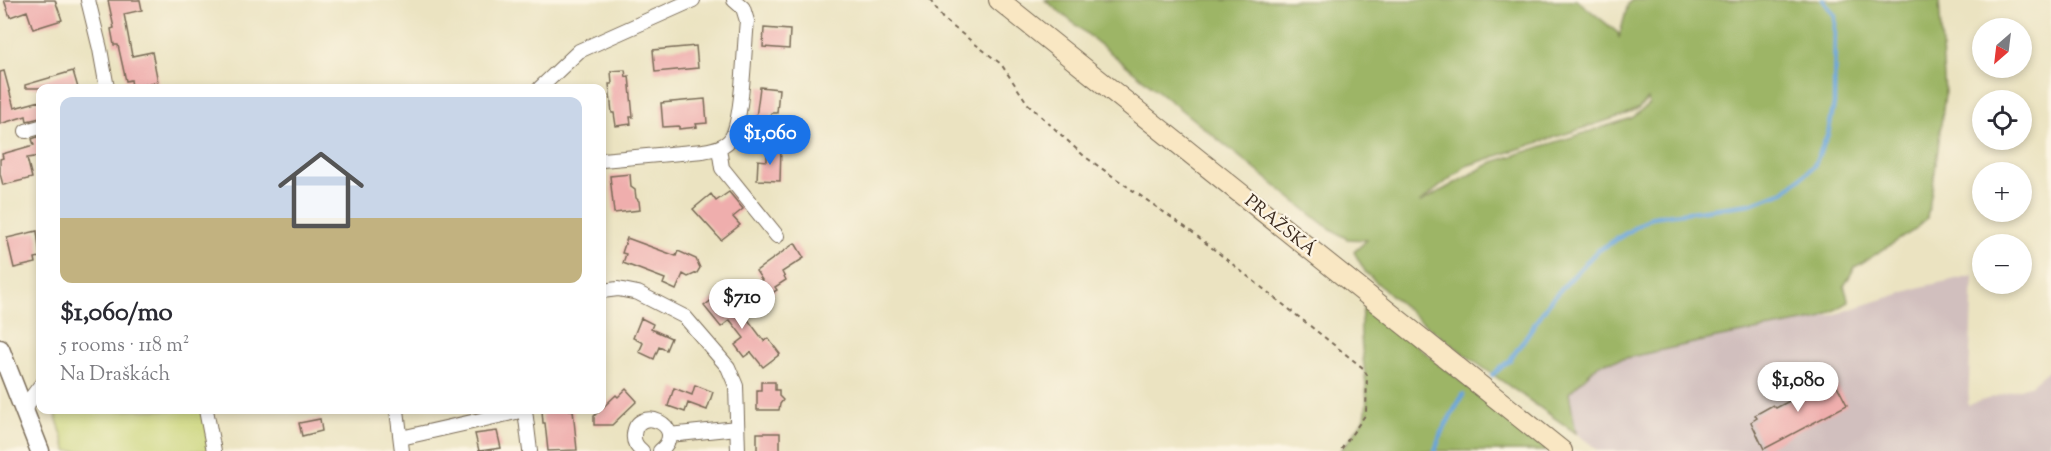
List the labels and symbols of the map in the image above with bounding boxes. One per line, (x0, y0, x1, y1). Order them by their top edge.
north arrow (1972, 18, 2032, 78)
pin: $1,060 (721, 115, 819, 166)
street label: PRAŽSKÁ (1238, 189, 1322, 264)
pin: $710 (706, 279, 778, 330)
pin: $1,080 (1749, 362, 1847, 413)

